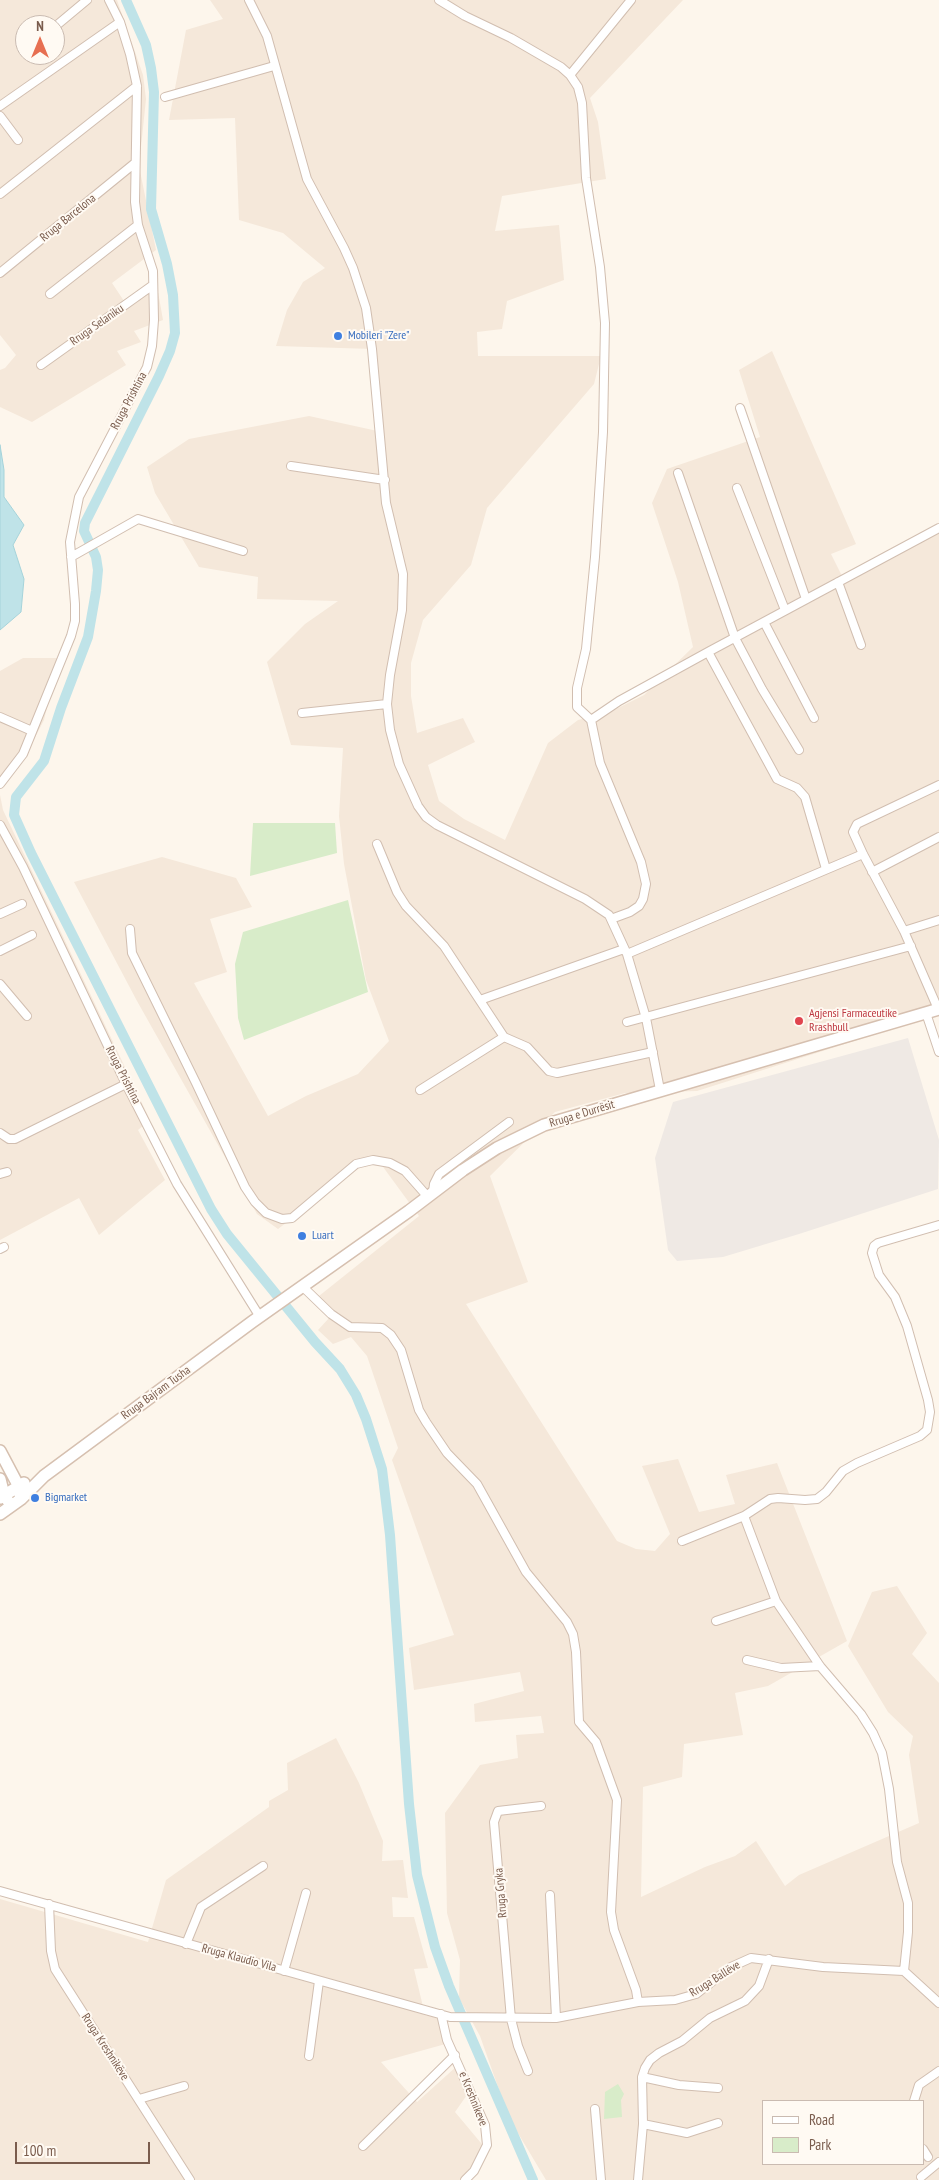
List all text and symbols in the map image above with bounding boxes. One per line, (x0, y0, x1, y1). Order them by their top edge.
north arrow (15, 15, 65, 65)
text: N (36, 17, 44, 35)
street label: Rruga Barcelona (37, 191, 99, 245)
street label: Rruga Selaniku (67, 301, 127, 349)
place label: Mobileri "Zere" (348, 329, 410, 343)
marker: Mobileri "Zere" (332, 330, 344, 342)
street label: Rruga Prishtina (108, 370, 150, 432)
place label: Agjensi Farmaceutike Rrashbull (809, 1007, 897, 1035)
marker: Agjensi Farmaceutike Rrashbull (793, 1015, 805, 1027)
street label: Rruga Prishtina (102, 1044, 144, 1106)
street label: Rruga e Durrësit (548, 1097, 616, 1131)
place label: Luart (312, 1229, 334, 1243)
marker: Luart (296, 1230, 308, 1242)
street label: Rruga Bajram Tusha (119, 1363, 193, 1423)
place label: Bigmarket (45, 1491, 87, 1505)
marker: Bigmarket (29, 1492, 41, 1504)
street label: Rruga Gryka (492, 1867, 510, 1919)
street label: Rruga Klaudio Vila (200, 1941, 278, 1975)
street label: Rruga Ballëve (687, 1958, 743, 2000)
street label: Rruga Kreshnikëve (78, 2011, 132, 2083)
street label: e Kreshnikeve (456, 2070, 490, 2128)
legend (762, 2100, 924, 2165)
text: Road (809, 2110, 835, 2129)
scale bar (18, 2132, 152, 2164)
text: Park (809, 2135, 831, 2154)
text: 100 m (23, 2141, 56, 2160)

